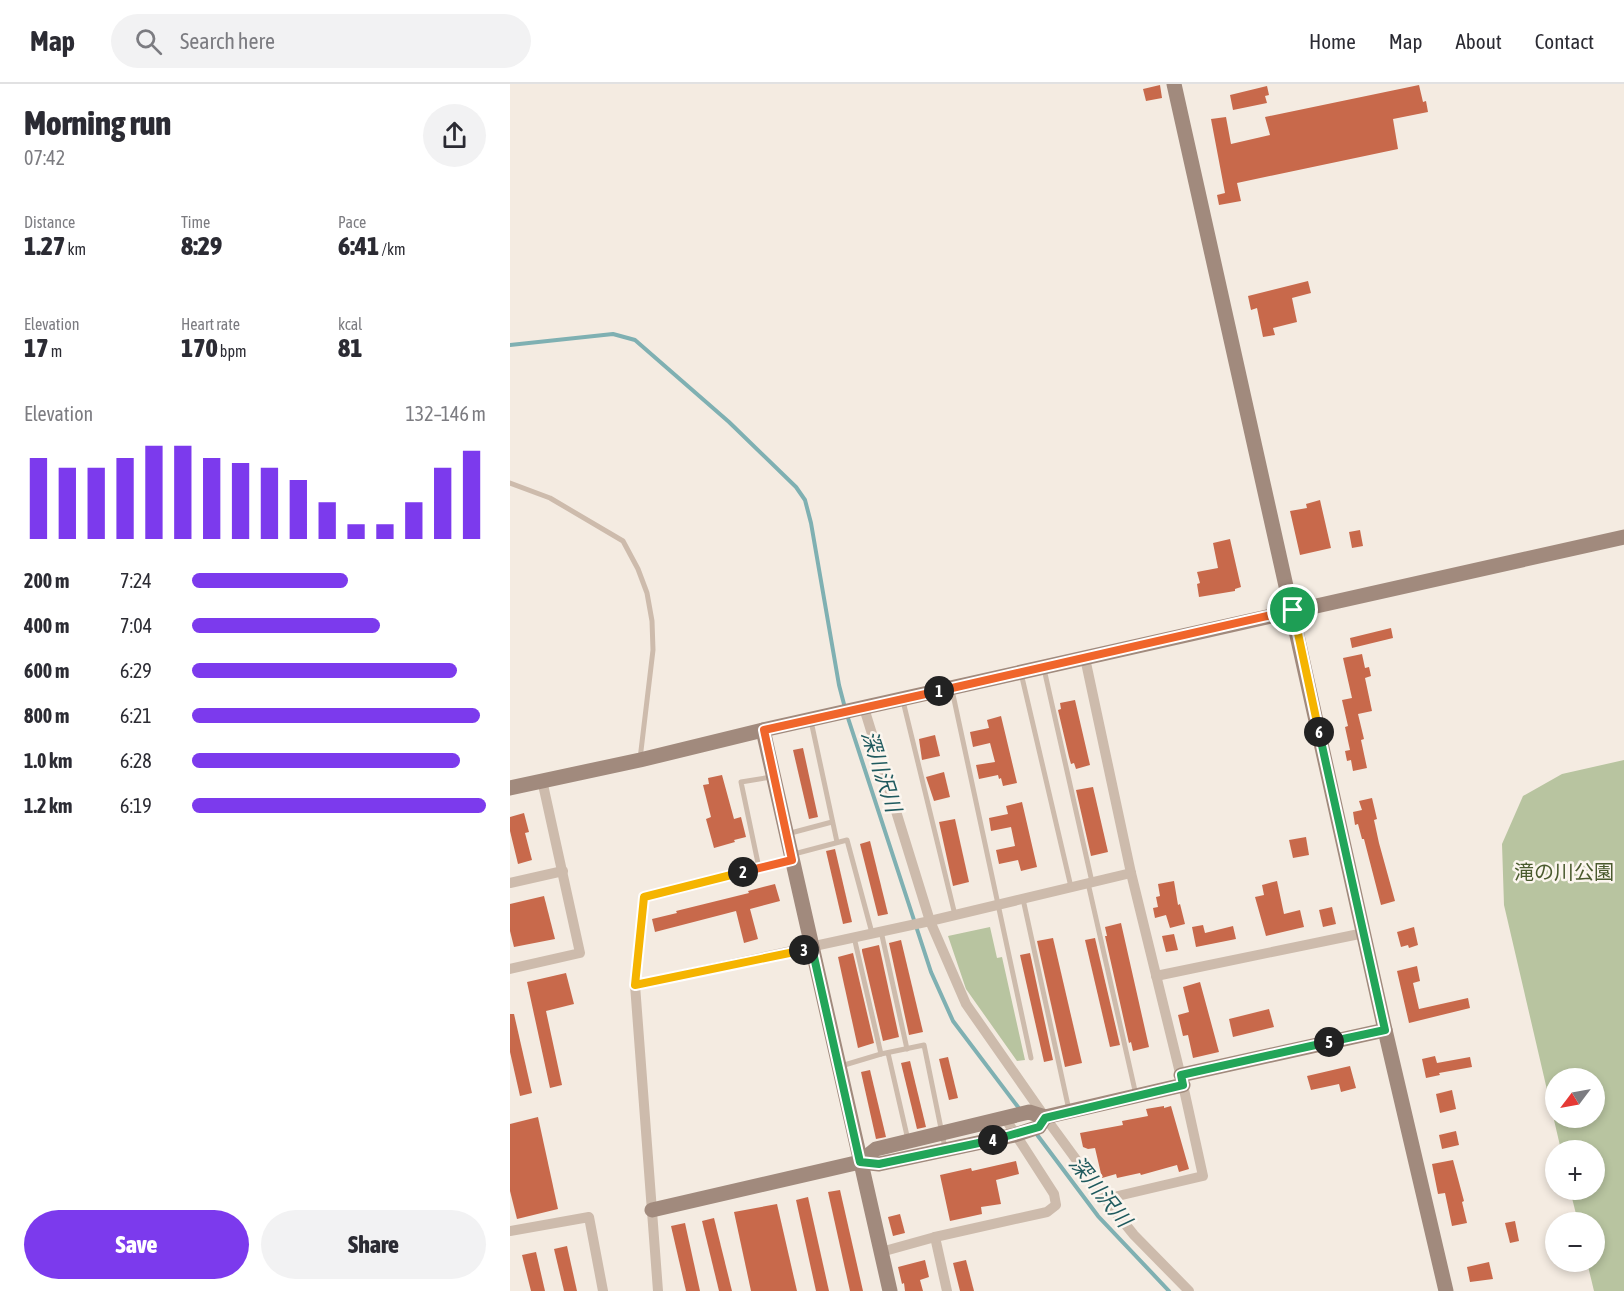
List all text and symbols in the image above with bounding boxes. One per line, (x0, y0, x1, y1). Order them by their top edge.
search box (111, 14, 531, 68)
text: Map (30, 25, 75, 57)
icon: search (132, 25, 165, 58)
text: Search here (180, 28, 275, 54)
text: Home (1309, 29, 1356, 53)
text: Map (1389, 29, 1423, 53)
text: About (1456, 29, 1502, 53)
text: Contact (1535, 29, 1594, 53)
text: Morning run (24, 104, 171, 142)
button: share (423, 104, 486, 167)
text: 07:42 (24, 146, 65, 169)
text: Distance (24, 213, 75, 231)
text: Time (181, 213, 210, 231)
text: Pace (338, 213, 366, 231)
text: 1.27 (24, 231, 65, 261)
text: 8:29 (181, 231, 222, 261)
text: 6:41 (338, 231, 379, 261)
text: km (65, 240, 86, 258)
text: /km (379, 240, 405, 258)
text: Elevation (24, 315, 79, 333)
text: Heart rate (181, 315, 240, 333)
text: kcal (338, 315, 362, 333)
text: 17 (24, 333, 48, 363)
text: 170 (181, 333, 218, 363)
text: 81 (338, 333, 362, 363)
text: m (48, 342, 62, 360)
text: bpm (218, 342, 247, 360)
text: Elevation (24, 402, 93, 425)
text: 132–146 m (405, 402, 486, 425)
text: 200 m (24, 569, 69, 592)
text: 7:24 (120, 569, 152, 592)
pin (1267, 584, 1318, 635)
icon: arrive (1276, 593, 1309, 626)
text: 400 m (24, 614, 69, 637)
text: 7:04 (120, 614, 152, 637)
text: 600 m (24, 659, 69, 682)
text: 6:29 (120, 659, 152, 682)
pin: 1 (924, 676, 954, 706)
text: 1 (935, 682, 943, 700)
text: 800 m (24, 704, 69, 727)
text: 6:21 (120, 704, 152, 727)
pin: 6 (1304, 717, 1334, 747)
text: 6 (1315, 723, 1323, 741)
water label: 深川沢川 (858, 727, 907, 817)
text: 1.0 km (24, 749, 72, 772)
text: 6:28 (120, 749, 152, 772)
text: 1.2 km (24, 794, 72, 817)
text: 6:19 (120, 794, 152, 817)
pin: 2 (728, 857, 758, 887)
park label: 滝の川公園 (1514, 860, 1614, 883)
text: 2 (739, 863, 747, 881)
pin: 3 (789, 935, 819, 965)
text: 3 (800, 941, 808, 959)
pin: 5 (1314, 1027, 1344, 1057)
text: 5 (1325, 1033, 1333, 1051)
north arrow (1545, 1068, 1605, 1128)
map controls (1545, 1068, 1605, 1272)
pin: 4 (978, 1125, 1008, 1155)
text: 4 (989, 1131, 997, 1149)
button: + (1545, 1140, 1605, 1200)
water label: 深川沢川 (1065, 1151, 1138, 1233)
button: Save (24, 1210, 249, 1279)
button: Share (261, 1210, 486, 1279)
button: − (1545, 1212, 1605, 1272)

